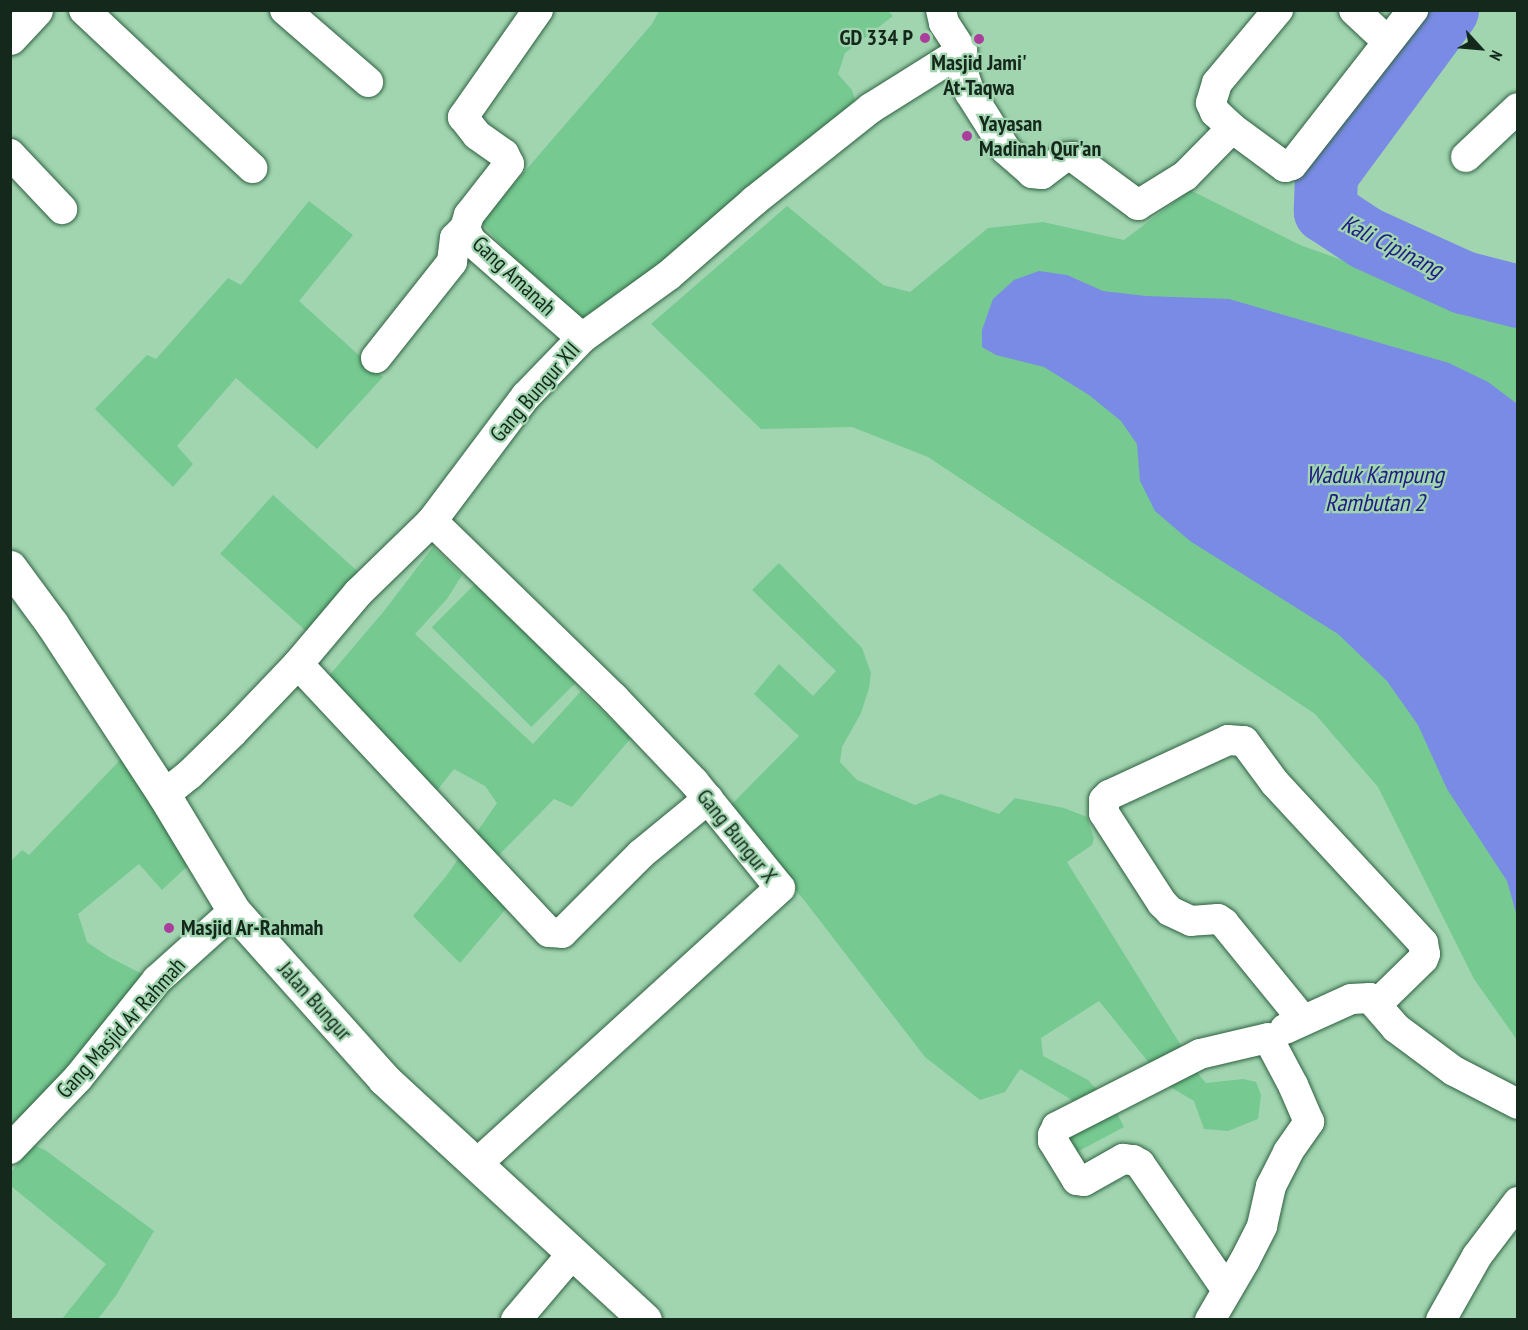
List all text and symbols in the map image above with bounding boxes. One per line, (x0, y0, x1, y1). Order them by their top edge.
north arrow (1450, 18, 1510, 78)
place label: GD 334 P (839, 25, 913, 51)
marker: GD 334 P (918, 31, 932, 45)
marker: Masjid Jami' At-Taqwa (972, 32, 986, 46)
text: N (1485, 48, 1507, 64)
place label: Masjid Jami' At-Taqwa (931, 49, 1027, 100)
place label: Yayasan Madinah Qur'an (979, 110, 1102, 162)
marker: Yayasan Madinah Qur'an (960, 129, 974, 143)
water label: Kali Cipinang (1337, 208, 1447, 284)
street label: Gang Amanah (467, 231, 561, 321)
street label: Gang Bungur XII (484, 337, 586, 447)
water label: Waduk Kampung Rambutan 2 (1306, 461, 1444, 517)
street label: Gang Bungur X (691, 783, 783, 889)
place label: Masjid Ar-Rahmah (181, 915, 324, 941)
marker: Masjid Ar-Rahmah (162, 921, 176, 935)
street label: Gang Masjid Ar Rahmah (51, 952, 191, 1104)
street label: Jalan Bungur (273, 956, 357, 1046)

